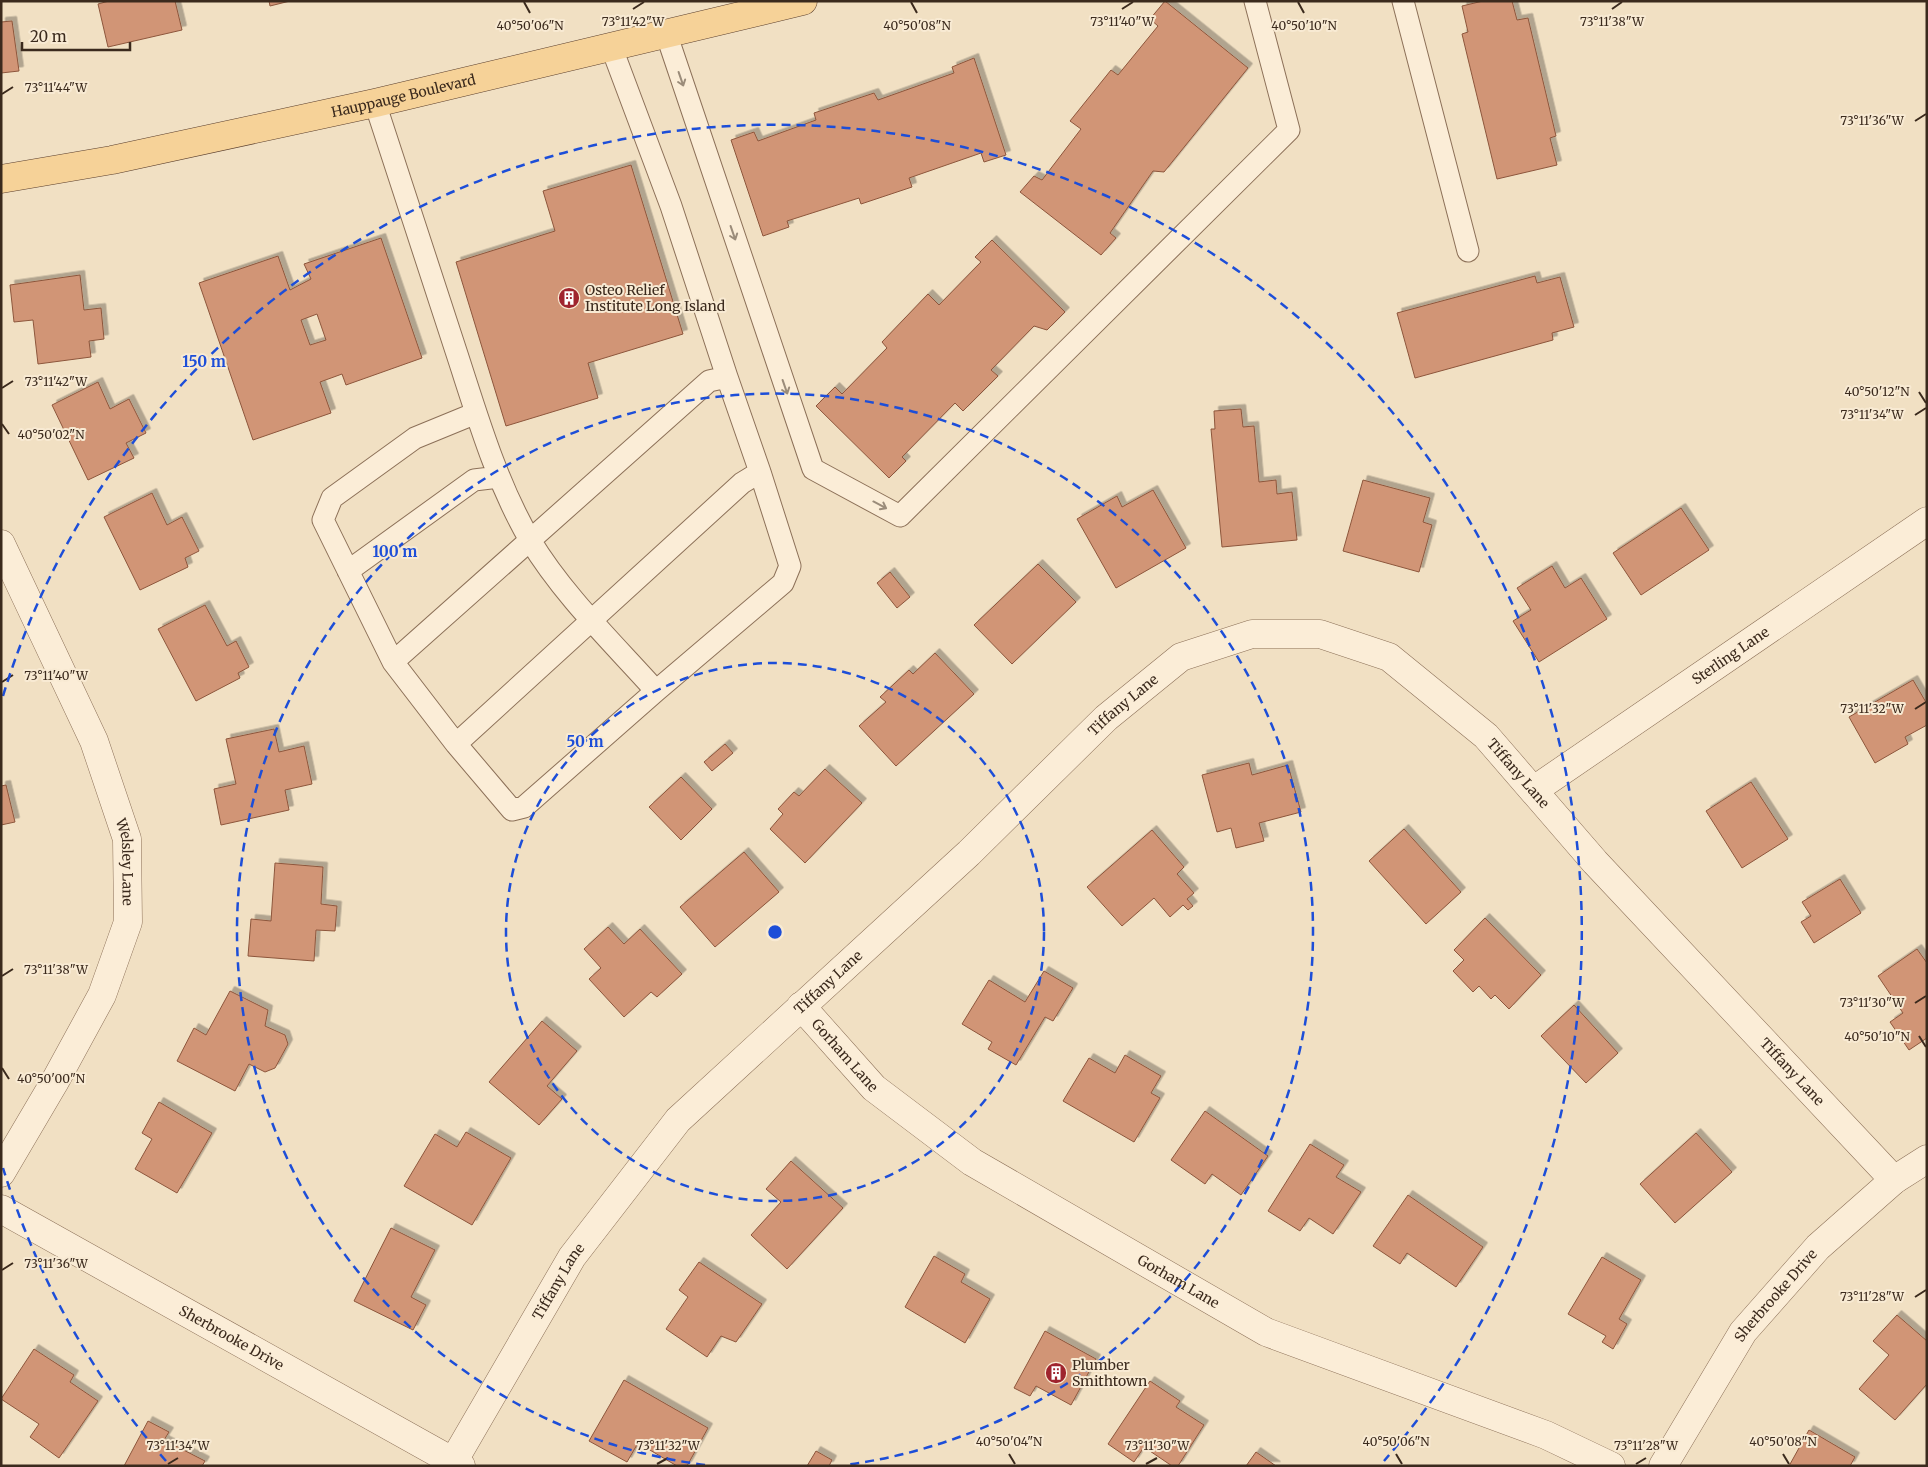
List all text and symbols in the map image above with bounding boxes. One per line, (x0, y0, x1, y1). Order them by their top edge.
text: 73°11'42"W (602, 14, 665, 29)
text: 73°11'40"W (1090, 14, 1155, 29)
text: 73°11'38"W (1580, 14, 1645, 29)
text: 40°50'06"N (497, 18, 564, 33)
text: 40°50'08"N (883, 18, 951, 33)
text: 40°50'10"N (1271, 18, 1337, 33)
scale bar (22, 20, 130, 52)
text: 20 m (30, 27, 67, 46)
street label: Hauppauge Boulevard (330, 70, 478, 121)
one-way arrow (677, 71, 686, 87)
text: 73°11'44"W (25, 80, 88, 95)
text: 73°11'36"W (1840, 113, 1905, 128)
one-way arrow (729, 225, 738, 241)
place label: Osteo Relief Institute Long Island (585, 281, 726, 315)
building icon: Osteo Relief Institute Long Island (557, 286, 581, 310)
text: 150 m (182, 352, 226, 371)
text: 73°11'42"W (25, 374, 88, 389)
one-way arrow (781, 379, 791, 395)
text: 40°50'12"N (1844, 384, 1910, 399)
text: 73°11'34"W (1841, 407, 1905, 422)
text: 40°50'02"N (18, 427, 85, 442)
one-way arrow (873, 500, 888, 510)
text: 100 m (373, 542, 417, 561)
street label: Sterling Lane (1688, 623, 1773, 688)
text: 73°11'40"W (24, 668, 89, 683)
street label: Tiffany Lane (1084, 670, 1162, 740)
text: 73°11'32"W (1840, 701, 1905, 716)
text: 50 m (566, 732, 604, 751)
street label: Tiffany Lane (1483, 735, 1553, 812)
street label: Welsley Lane (111, 815, 137, 906)
centre of rings (766, 923, 784, 941)
street label: Tiffany Lane (790, 946, 866, 1018)
text: 73°11'38"W (24, 962, 89, 977)
text: 73°11'30"W (1840, 995, 1905, 1010)
street label: Gorham Lane (808, 1015, 882, 1096)
text: 40°50'10"N (1844, 1029, 1910, 1044)
street label: Tiffany Lane (1756, 1034, 1828, 1109)
text: 40°50'00"N (17, 1071, 86, 1086)
street label: Tiffany Lane (528, 1240, 588, 1323)
street label: Sherbrooke Drive (1730, 1245, 1821, 1345)
street label: Gorham Lane (1134, 1251, 1223, 1312)
text: 73°11'36"W (24, 1256, 89, 1271)
text: 73°11'28"W (1840, 1289, 1905, 1304)
street label: Sherbrooke Drive (176, 1301, 287, 1374)
place label: Plumber Smithtown (1072, 1356, 1147, 1390)
building icon: Plumber Smithtown (1044, 1361, 1068, 1385)
text: 40°50'04"N (976, 1434, 1043, 1449)
text: 40°50'06"N (1363, 1434, 1430, 1449)
text: 40°50'08"N (1749, 1434, 1817, 1449)
text: 73°11'34"W (147, 1438, 211, 1453)
text: 73°11'32"W (636, 1438, 701, 1453)
text: 73°11'30"W (1125, 1438, 1190, 1453)
text: 73°11'28"W (1614, 1438, 1679, 1453)

